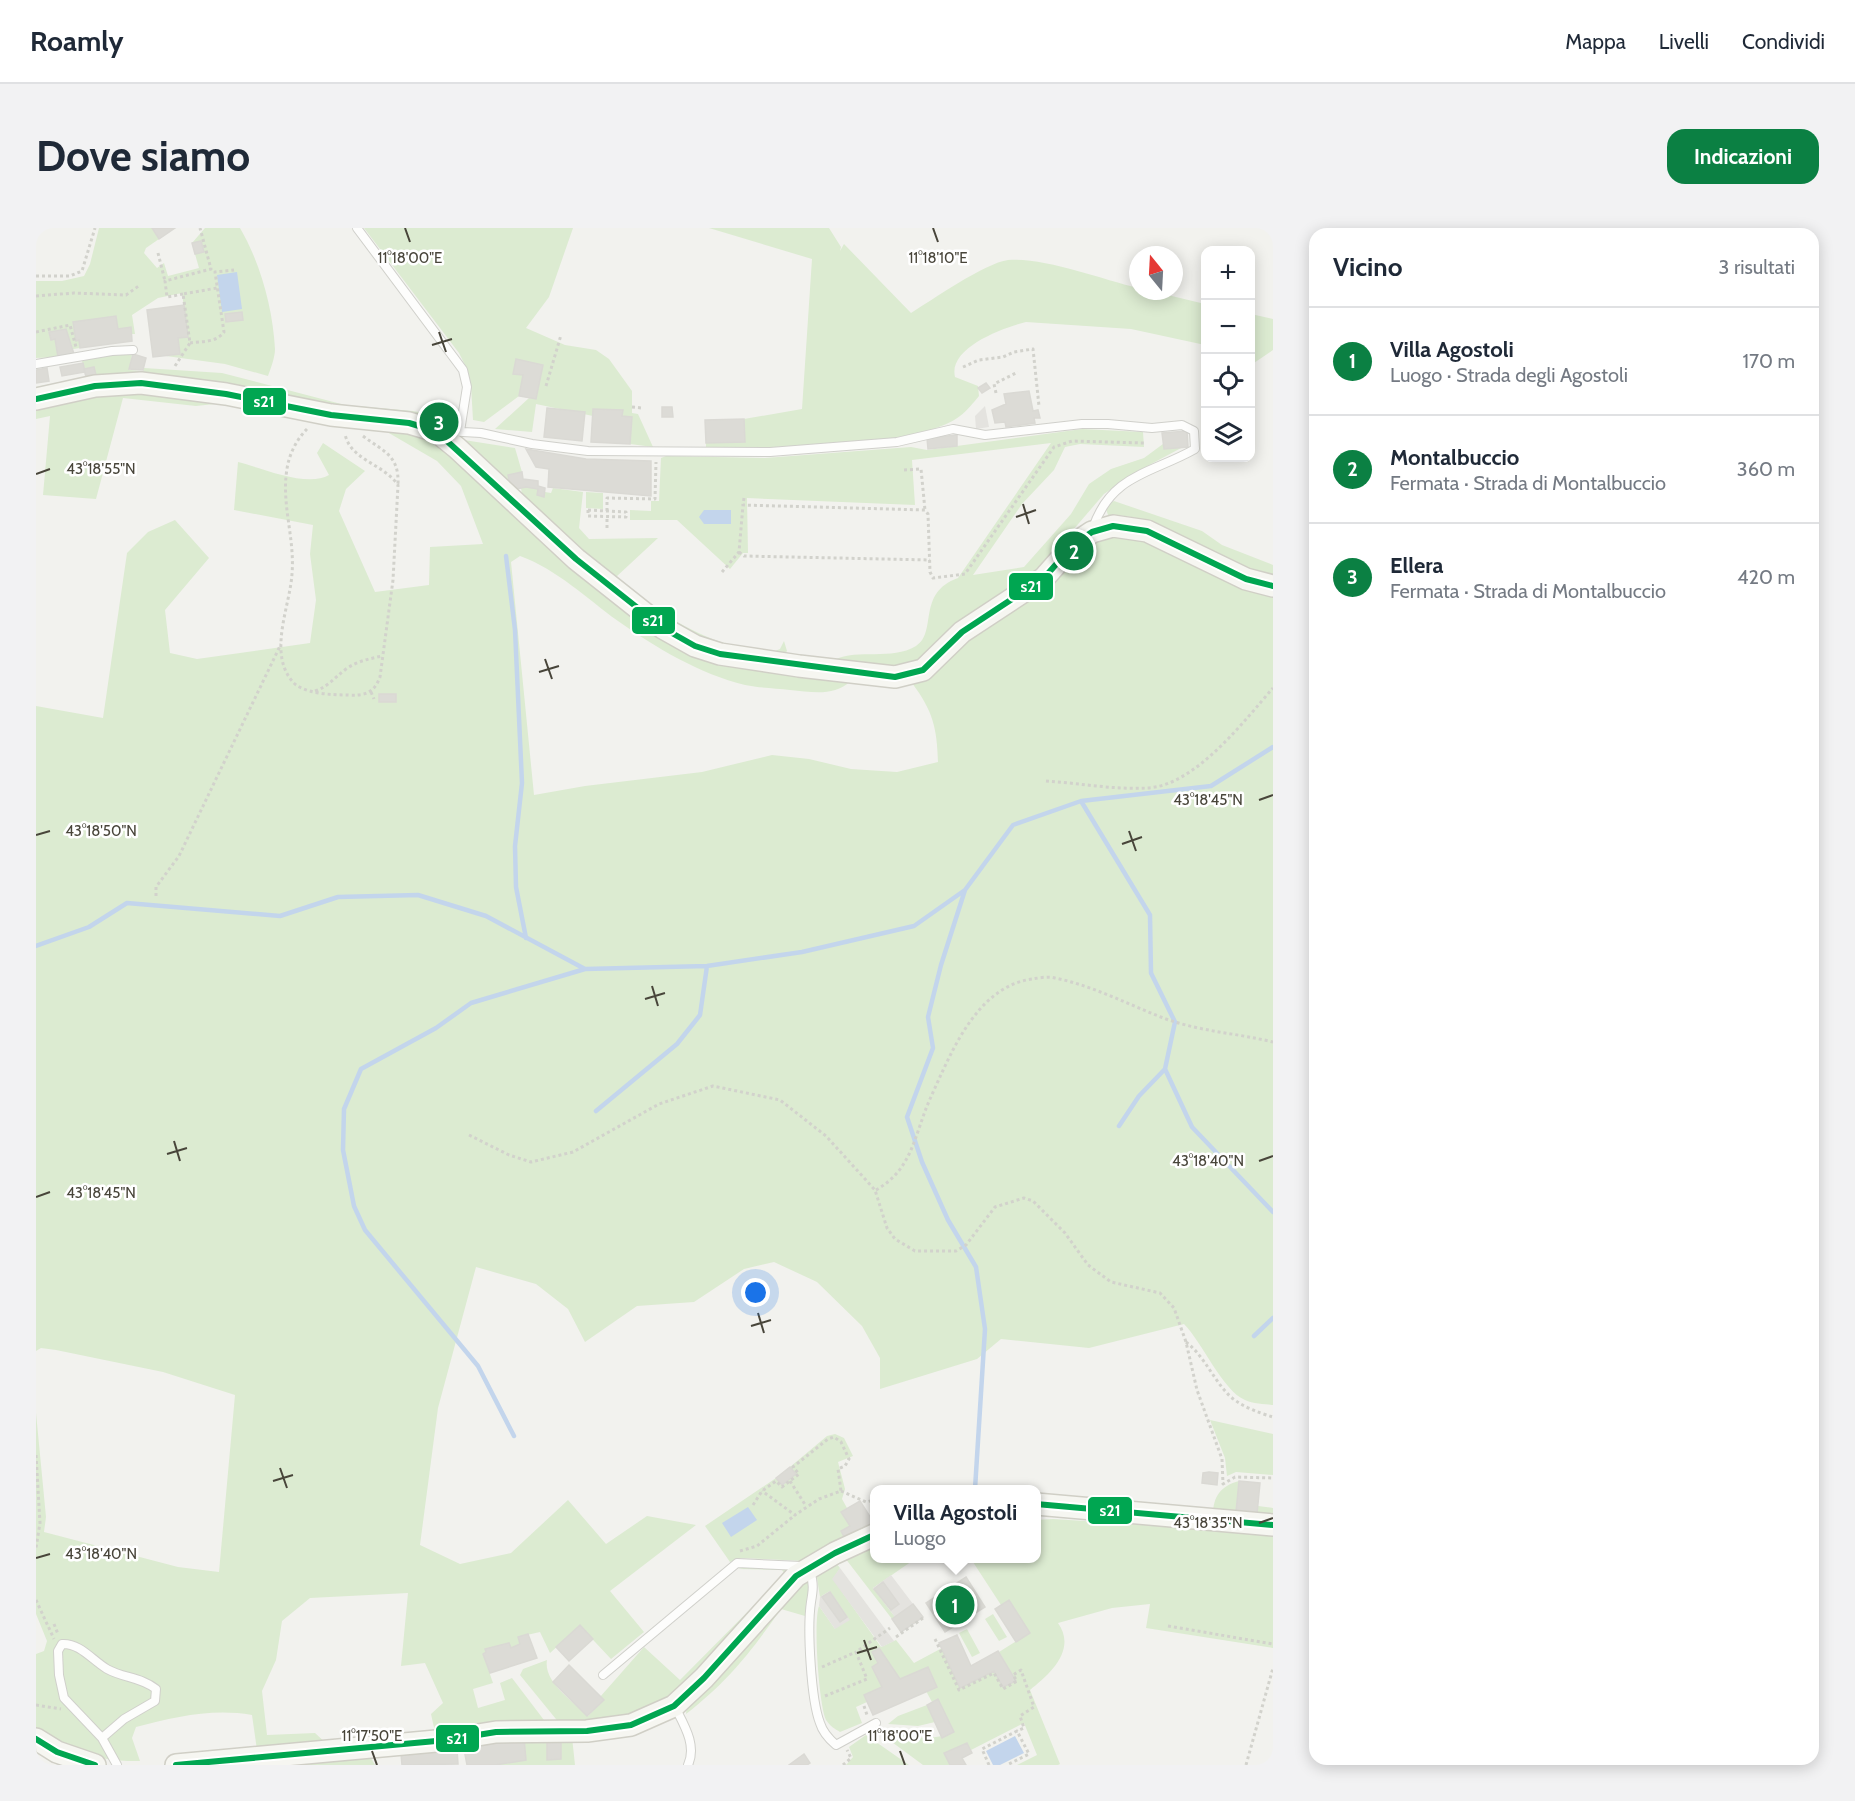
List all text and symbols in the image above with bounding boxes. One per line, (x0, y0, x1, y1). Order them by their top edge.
text: Roamly (30, 24, 124, 58)
text: Mappa (1565, 29, 1626, 54)
text: Livelli (1659, 29, 1709, 54)
text: Condividi (1742, 29, 1825, 54)
button: Indicazioni (1667, 129, 1819, 184)
text: Dove siamo (36, 130, 250, 182)
north arrow (1129, 246, 1183, 300)
map controls (1201, 246, 1255, 462)
button: + (1201, 246, 1255, 300)
text: 11°18'00"E (378, 249, 442, 267)
text: 11°18'10"E (908, 249, 968, 267)
text: Vicino (1333, 251, 1402, 283)
text: 3 risultati (1719, 255, 1795, 279)
button: − (1201, 300, 1255, 354)
text: Villa Agostoli (1390, 336, 1514, 363)
text: 1 (1349, 349, 1356, 373)
text: 170 m (1743, 349, 1795, 373)
button: locate (1201, 354, 1255, 408)
text: Luogo · Strada degli Agostoli (1390, 363, 1628, 387)
line badge: s21 (242, 387, 287, 416)
text: s21 (253, 392, 275, 411)
pin: 3 (420, 400, 458, 444)
button: layers (1201, 408, 1255, 462)
text: Montalbuccio (1390, 444, 1519, 471)
text: 2 (1347, 457, 1358, 481)
text: 360 m (1737, 457, 1795, 481)
text: 43°18'55"N (66, 460, 136, 478)
text: Fermata · Strada di Montalbuccio (1390, 471, 1666, 495)
pin: 2 (1054, 528, 1094, 574)
text: Ellera (1390, 552, 1443, 579)
text: 3 (1347, 565, 1358, 589)
text: 420 m (1737, 565, 1795, 589)
line badge: s21 (1008, 572, 1054, 601)
text: s21 (1020, 577, 1042, 596)
text: Fermata · Strada di Montalbuccio (1390, 579, 1666, 603)
line badge: s21 (631, 606, 676, 635)
text: s21 (642, 611, 664, 630)
text: 43°18'45"N (1173, 791, 1243, 809)
text: 43°18'50"N (65, 822, 137, 840)
text: 43°18'40"N (1172, 1152, 1244, 1170)
text: 43°18'45"N (66, 1184, 136, 1202)
your location (741, 1278, 770, 1307)
popup (870, 1485, 1041, 1563)
line badge: s21 (1087, 1496, 1133, 1525)
text: Villa Agostoli (894, 1499, 1017, 1526)
text: s21 (1099, 1501, 1121, 1520)
text: 43°18'35"N (1173, 1514, 1243, 1532)
text: Luogo (894, 1526, 946, 1550)
text: 43°18'40"N (65, 1545, 137, 1563)
pin: 1 (936, 1582, 974, 1628)
line badge: s21 (435, 1724, 480, 1753)
text: 11°17'50"E (342, 1727, 402, 1745)
text: 11°18'00"E (868, 1727, 932, 1745)
text: s21 (446, 1729, 468, 1748)

